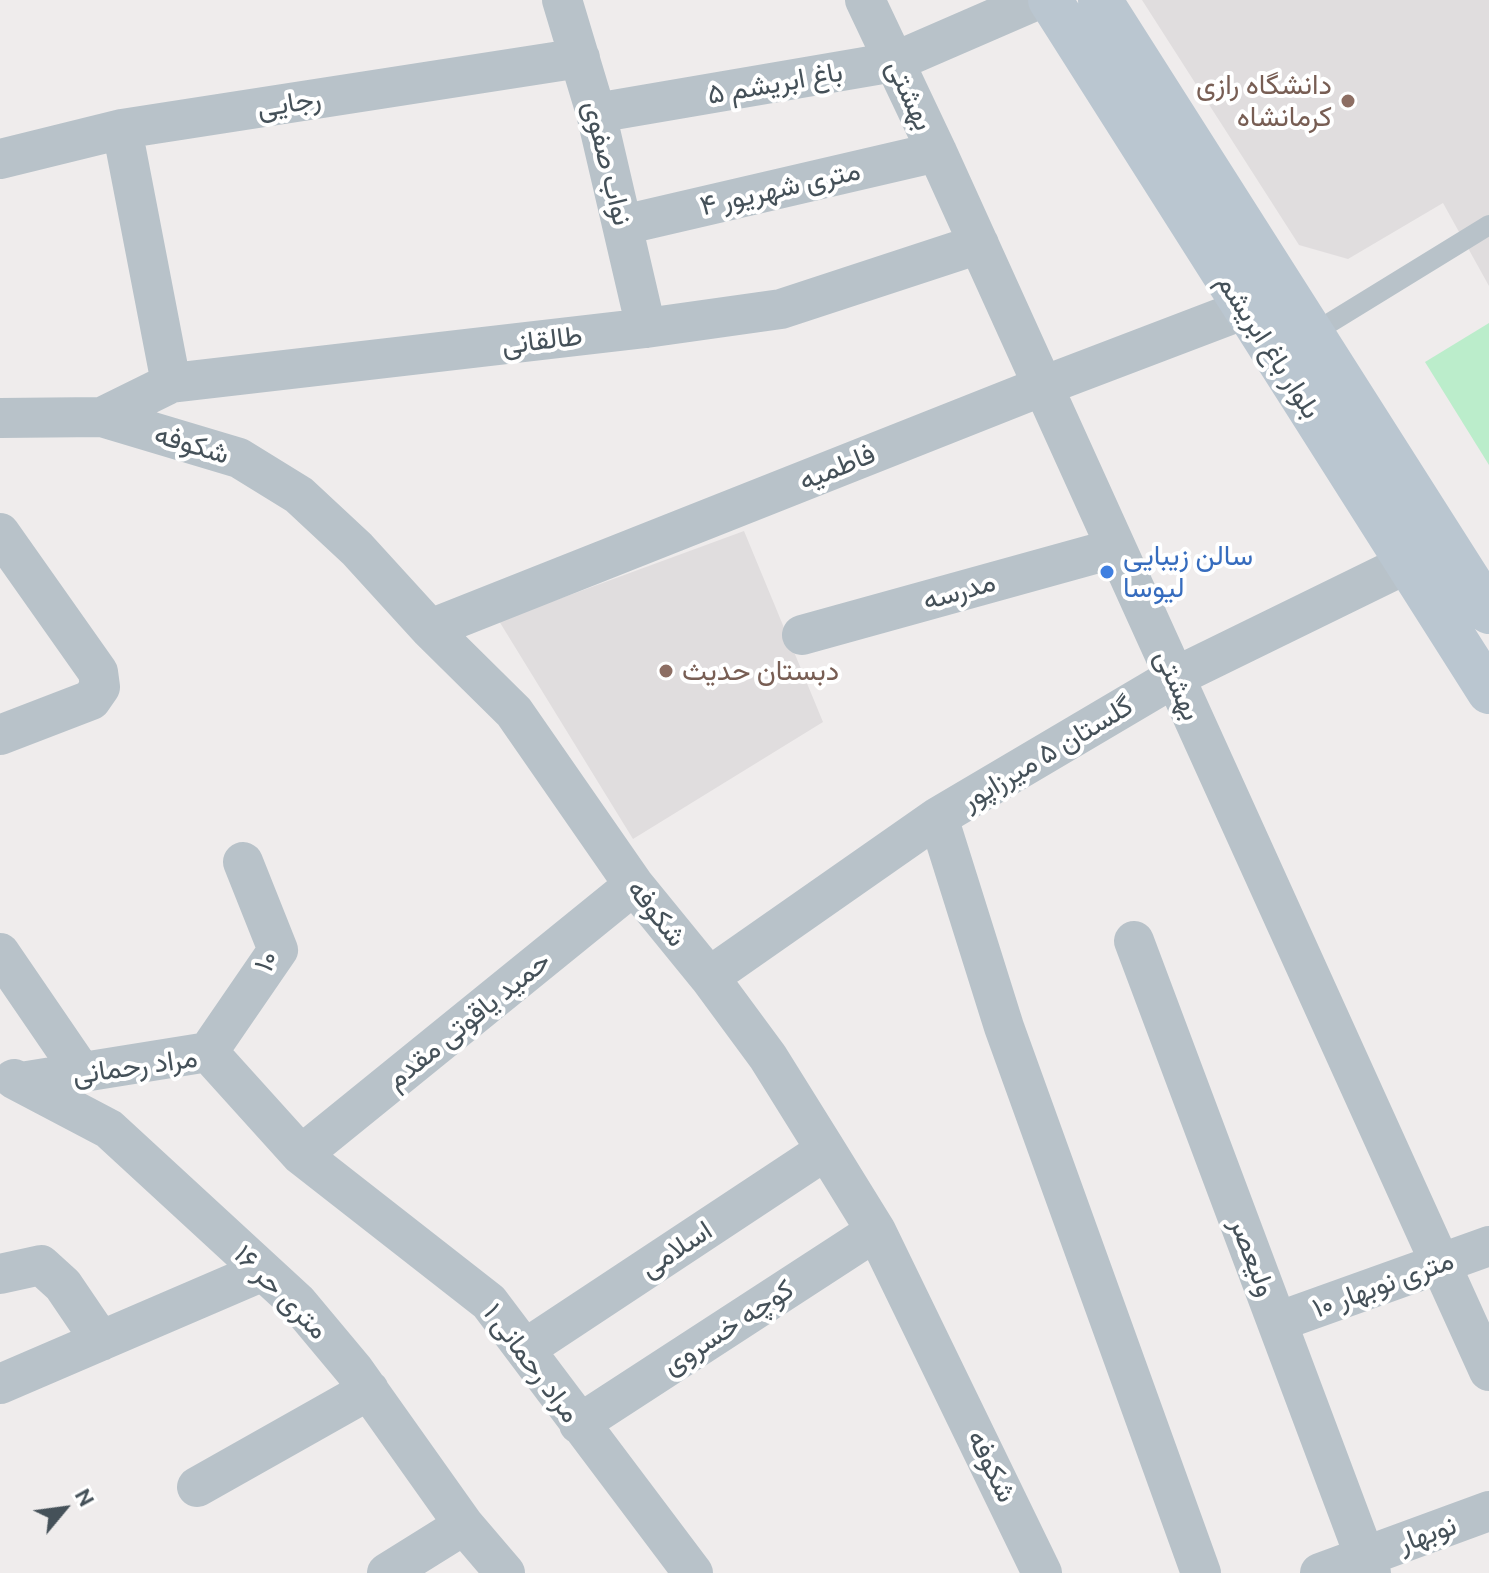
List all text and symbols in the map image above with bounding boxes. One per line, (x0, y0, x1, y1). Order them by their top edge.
street label: بهشتی (879, 54, 941, 136)
street label: باغ ابریشم ۵ (705, 55, 845, 111)
place label: دانشگاه رازی کرمانشاه (1196, 68, 1332, 134)
street label: رجایی (255, 81, 323, 125)
marker: دانشگاه رازی کرمانشاه (1339, 92, 1357, 110)
street label: نواب صفوی (576, 97, 640, 229)
street label: ۴ متری شهریور (697, 153, 863, 223)
street label: بلوار باغ ابریشم (1210, 267, 1328, 425)
street label: طالقانی (500, 318, 584, 362)
street label: شکوفه (151, 417, 233, 471)
street label: فاطمیه (794, 437, 880, 497)
place label: سالن زیبایی لیوسا (1123, 539, 1253, 605)
marker: سالن زیبایی لیوسا (1098, 563, 1116, 581)
street label: مدرسه (919, 565, 999, 617)
street label: بهشتی (1148, 644, 1208, 726)
place label: دبستان حدیث (682, 654, 839, 688)
marker: دبستان حدیث (657, 662, 675, 680)
street label: گلستان ۵ میرزاپور (955, 689, 1139, 817)
street label: شکوفه (620, 873, 694, 953)
street label: حمید یاقوتی مقدم (379, 944, 557, 1096)
street label: ۱۰ (247, 945, 285, 977)
street label: مراد رحمانی (70, 1041, 200, 1091)
street label: اسلامی (634, 1213, 718, 1285)
street label: ولیعصر (1223, 1213, 1283, 1301)
street label: ۱۶ متری حر (227, 1238, 335, 1346)
street label: ۱۰ متری نوبهار (1308, 1243, 1458, 1325)
street label: کوچه خسروی (656, 1272, 800, 1382)
street label: مراد رحمانی ۱ (476, 1297, 588, 1429)
street label: شکوفه (960, 1424, 1024, 1508)
north arrow (24, 1469, 104, 1549)
text: N (71, 1484, 100, 1510)
street label: نوبهار (1393, 1508, 1461, 1560)

